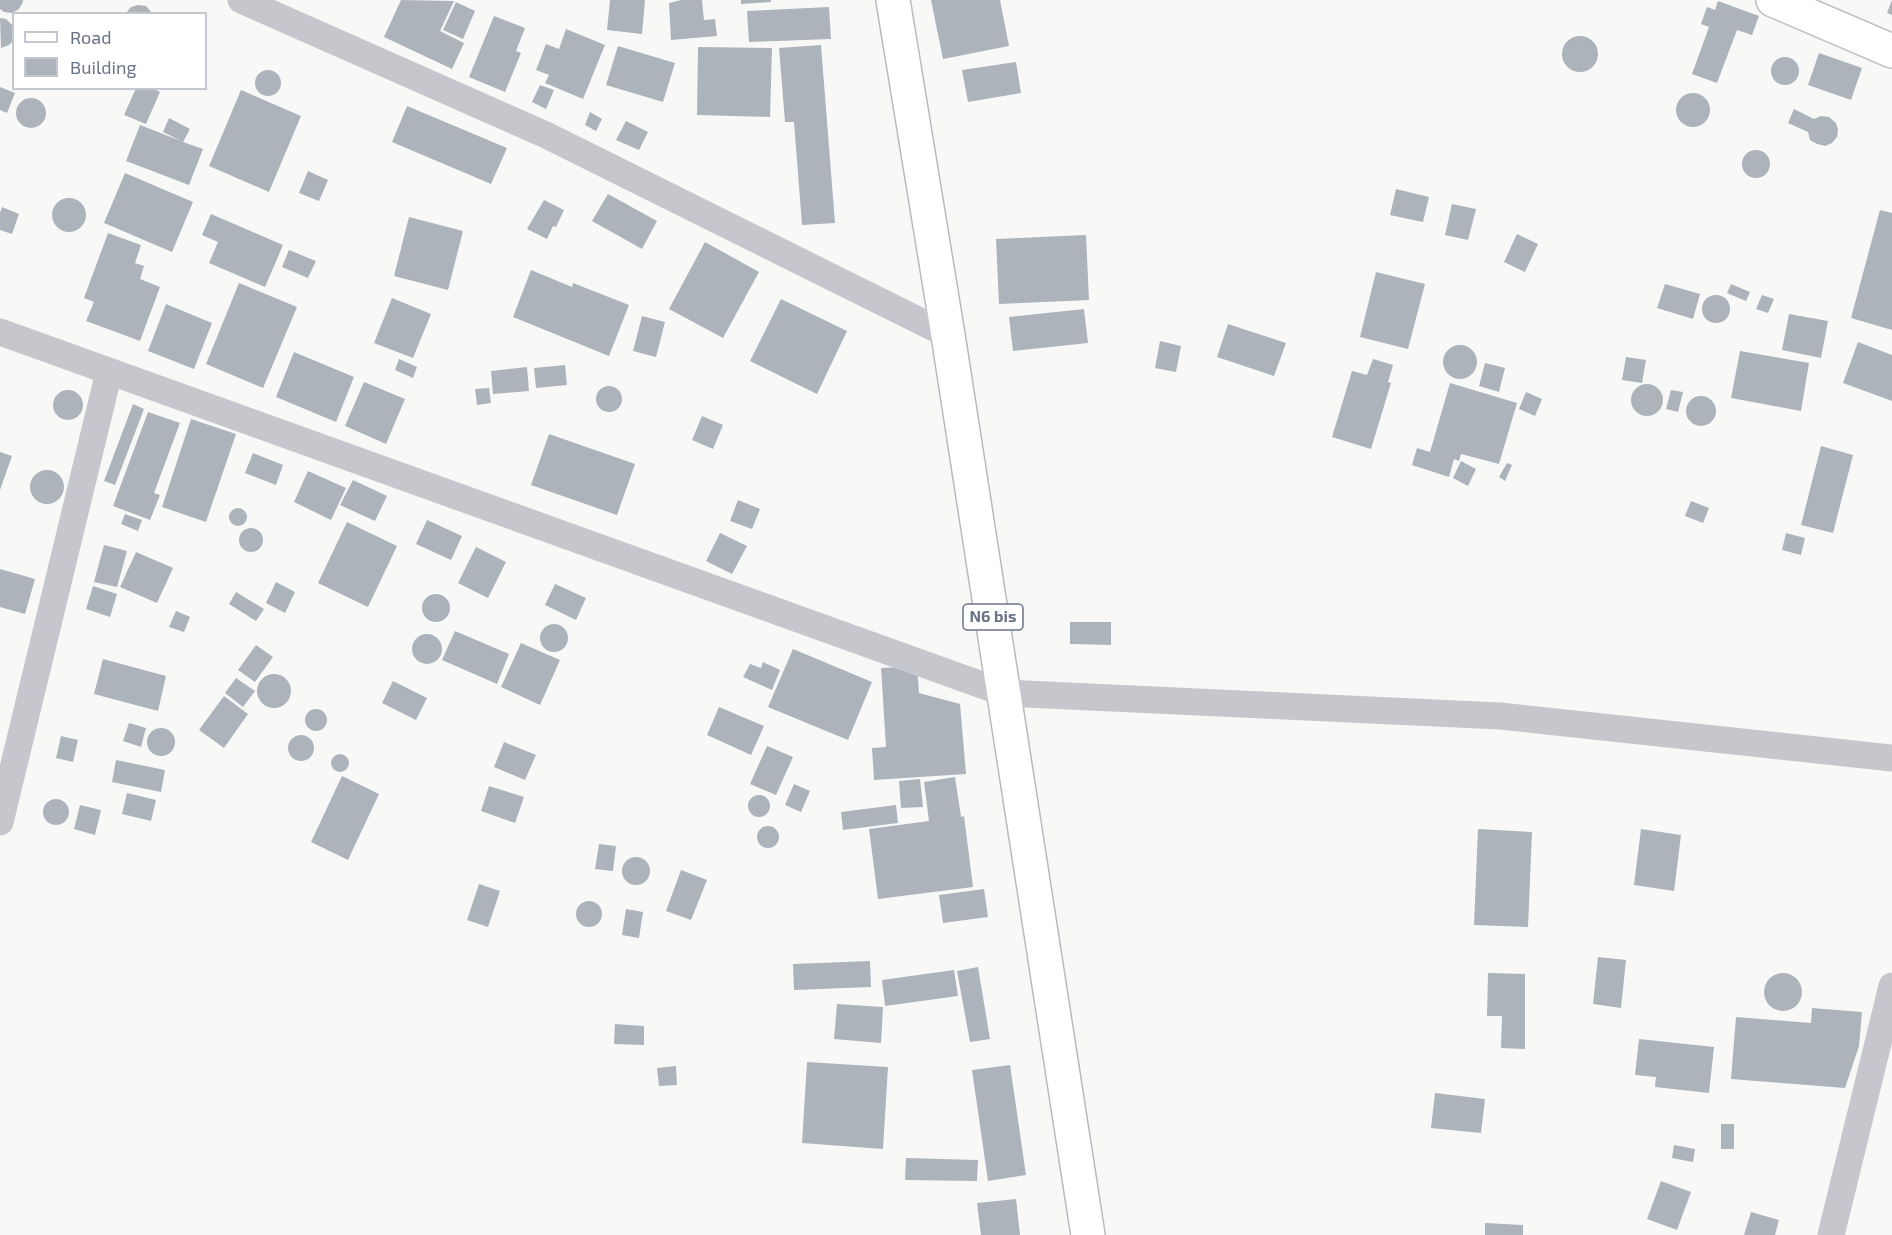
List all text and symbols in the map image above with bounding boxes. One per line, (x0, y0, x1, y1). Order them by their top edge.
legend (12, 12, 207, 90)
text: Road (70, 26, 111, 48)
text: Building (70, 56, 137, 78)
road number: N6 bis (963, 604, 1023, 630)

